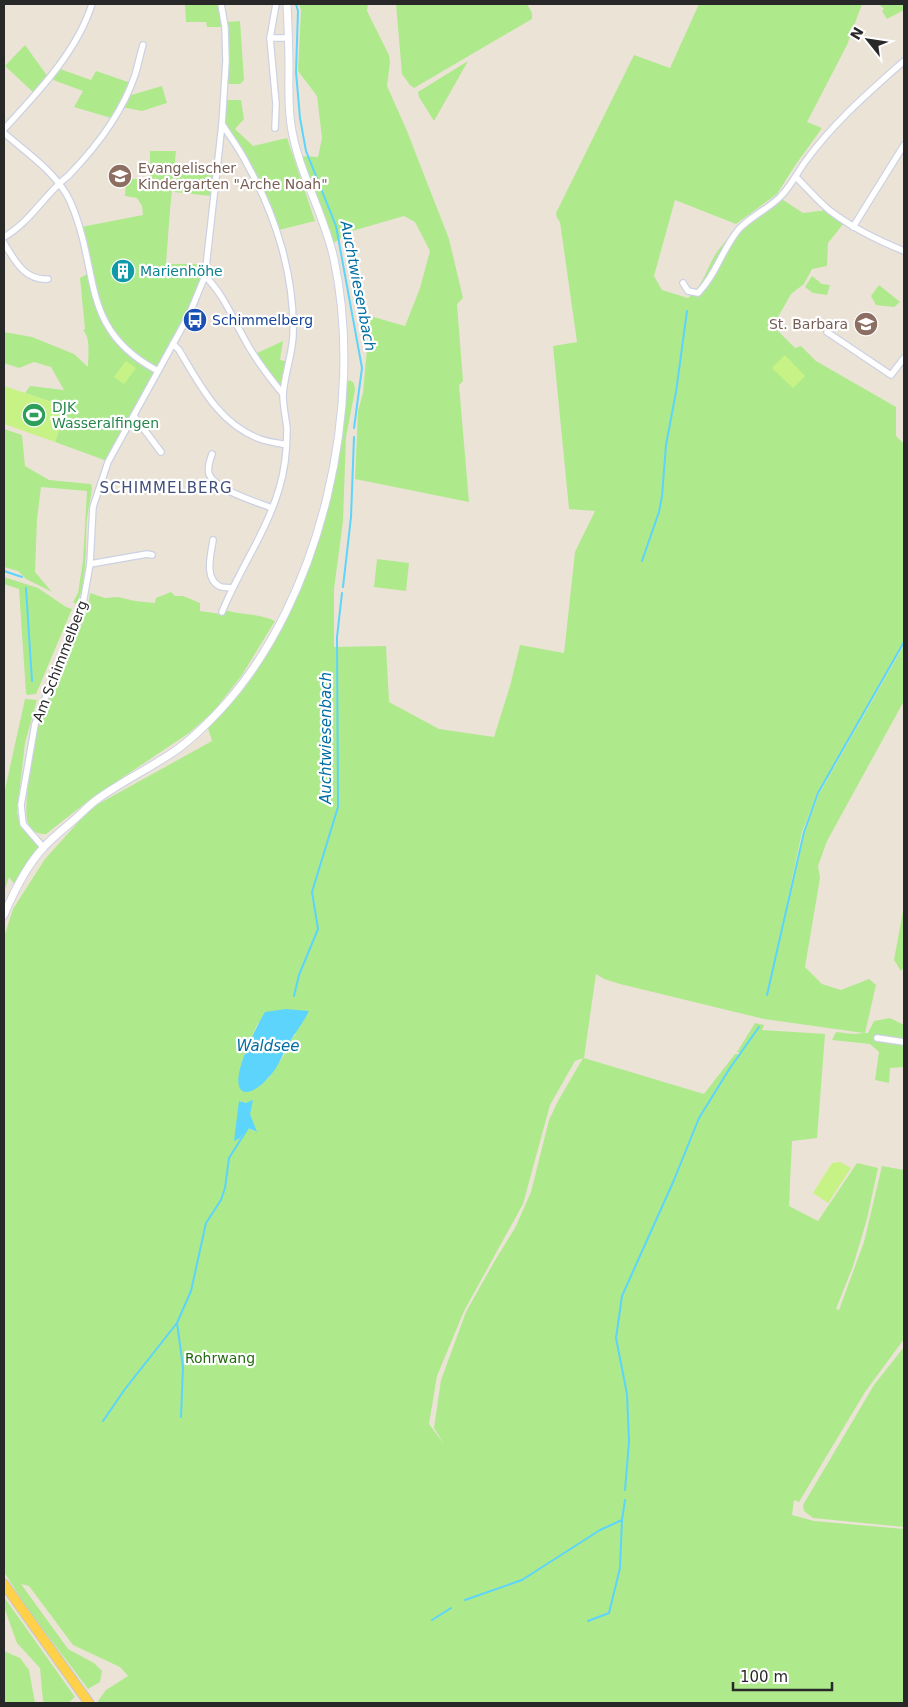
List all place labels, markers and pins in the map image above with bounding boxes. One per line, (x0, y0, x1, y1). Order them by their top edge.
place label: Evangelischer Kindergarten "Arche Noah" (138, 160, 328, 192)
school or university icon: Evangelischer Kindergarten "Arche Noah" (107, 163, 133, 189)
building icon: Marienhöhe (110, 258, 136, 284)
place label: Marienhöhe (140, 263, 223, 279)
bus stop icon: Schimmelberg (182, 307, 208, 333)
school or university icon: St. Barbara (853, 311, 879, 337)
place label: Schimmelberg (212, 312, 313, 328)
place label: St. Barbara (769, 316, 848, 332)
place label: DJK Wasseralfingen (52, 399, 159, 431)
sports icon: DJK Wasseralfingen (21, 402, 47, 428)

